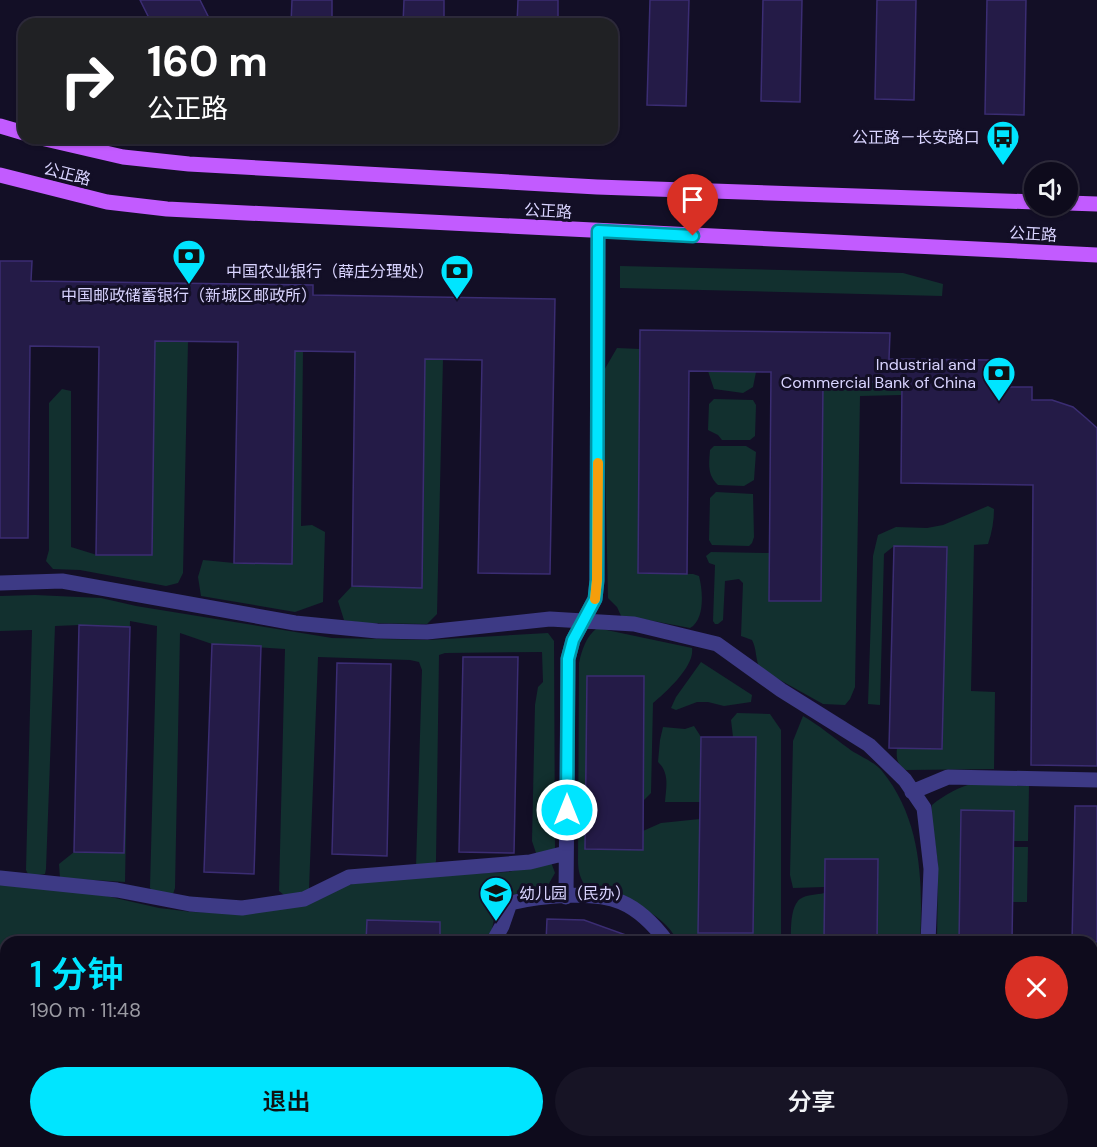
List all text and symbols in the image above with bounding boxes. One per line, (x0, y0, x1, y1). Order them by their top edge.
text: 160 m (147, 34, 268, 89)
icon: right (48, 42, 126, 120)
text: 公正路 (147, 91, 228, 126)
bus stop icon: 公正路－长安路口 (985, 119, 1021, 166)
place label: 公正路－长安路口 (852, 127, 980, 148)
street label: 公正路 (41, 158, 93, 190)
map controls (1024, 162, 1078, 216)
button: sound (1024, 162, 1078, 216)
pin (667, 174, 718, 236)
icon: arrive (676, 183, 709, 216)
street label: 公正路 (523, 199, 573, 223)
street label: 公正路 (1008, 222, 1058, 246)
bank icon: 中国邮政储蓄银行（新城区邮政所） (171, 238, 207, 285)
bank icon: 中国农业银行（薛庄分理处） (439, 253, 475, 300)
place label: 中国农业银行（薛庄分理处） (226, 261, 434, 282)
place label: 中国邮政储蓄银行（新城区邮政所） (61, 285, 317, 306)
place label: Industrial and Commercial Bank of China (781, 354, 976, 393)
bank icon: Industrial and Commercial Bank of China (981, 355, 1017, 402)
position arrow (535, 778, 599, 842)
school or university icon: 幼儿园（民办） (478, 875, 514, 922)
place label: 幼儿园（民办） (519, 883, 631, 904)
text: 1 分钟 (30, 951, 123, 998)
button: close (1005, 956, 1068, 1019)
text: 190 m · 11:48 (30, 997, 141, 1023)
button: 退出 (30, 1067, 543, 1136)
button: 分享 (555, 1067, 1068, 1136)

